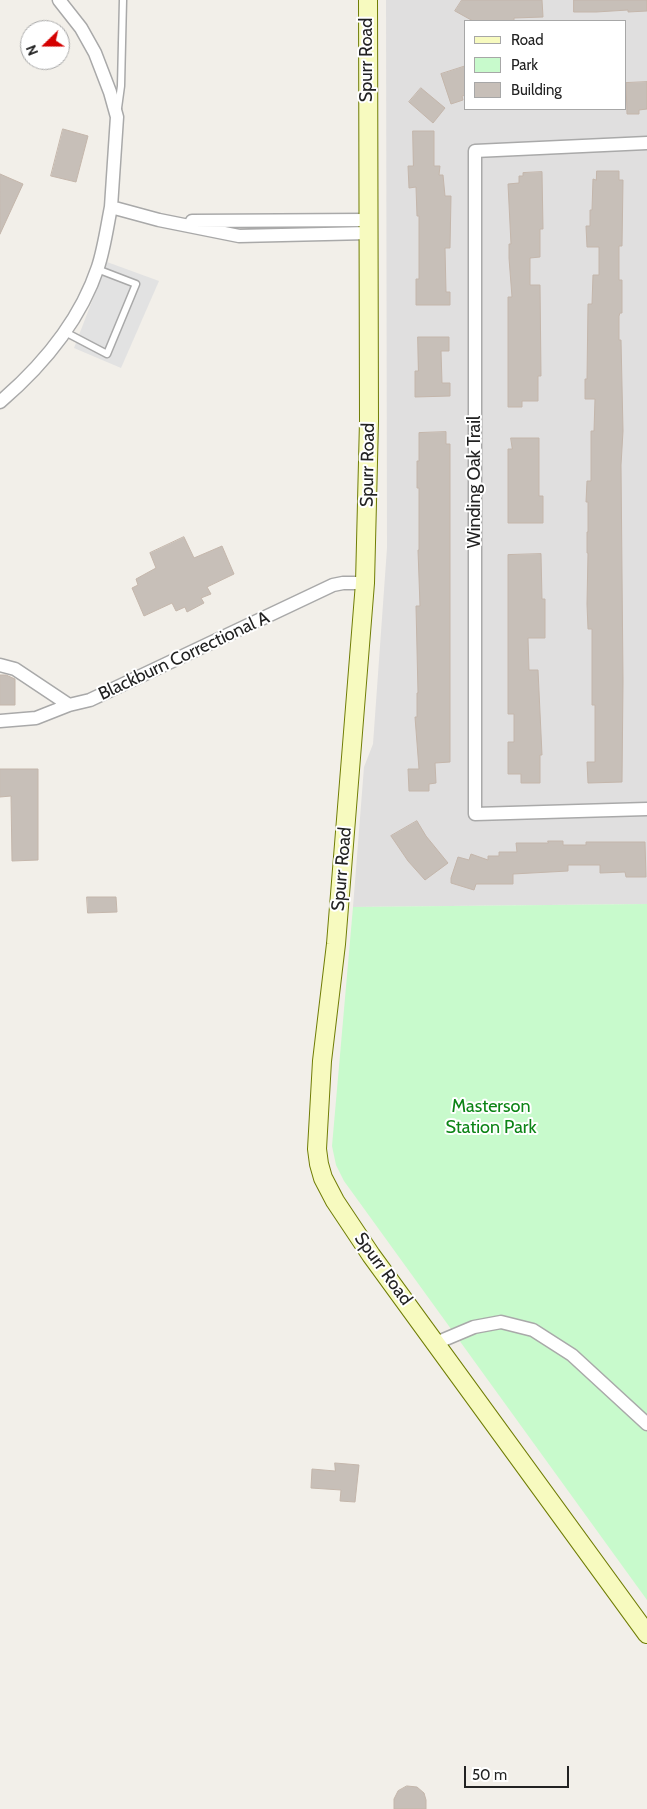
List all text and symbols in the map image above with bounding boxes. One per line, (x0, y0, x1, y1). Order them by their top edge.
street label: Spurr Road (356, 18, 378, 102)
north arrow (20, 20, 70, 70)
legend (464, 20, 627, 110)
text: Road (511, 31, 544, 49)
text: N (22, 42, 42, 58)
text: Park (511, 56, 538, 74)
text: Building (511, 81, 562, 99)
street label: Winding Oak Trail (464, 416, 486, 548)
street label: Spurr Road (356, 423, 380, 507)
street label: Blackburn Correctional A (95, 607, 273, 705)
street label: Spurr Road (328, 826, 356, 912)
park label: Masterson Station Park (445, 1096, 537, 1138)
street label: Spurr Road (349, 1229, 417, 1309)
scale bar (467, 1756, 572, 1788)
text: 50 m (472, 1766, 507, 1784)

